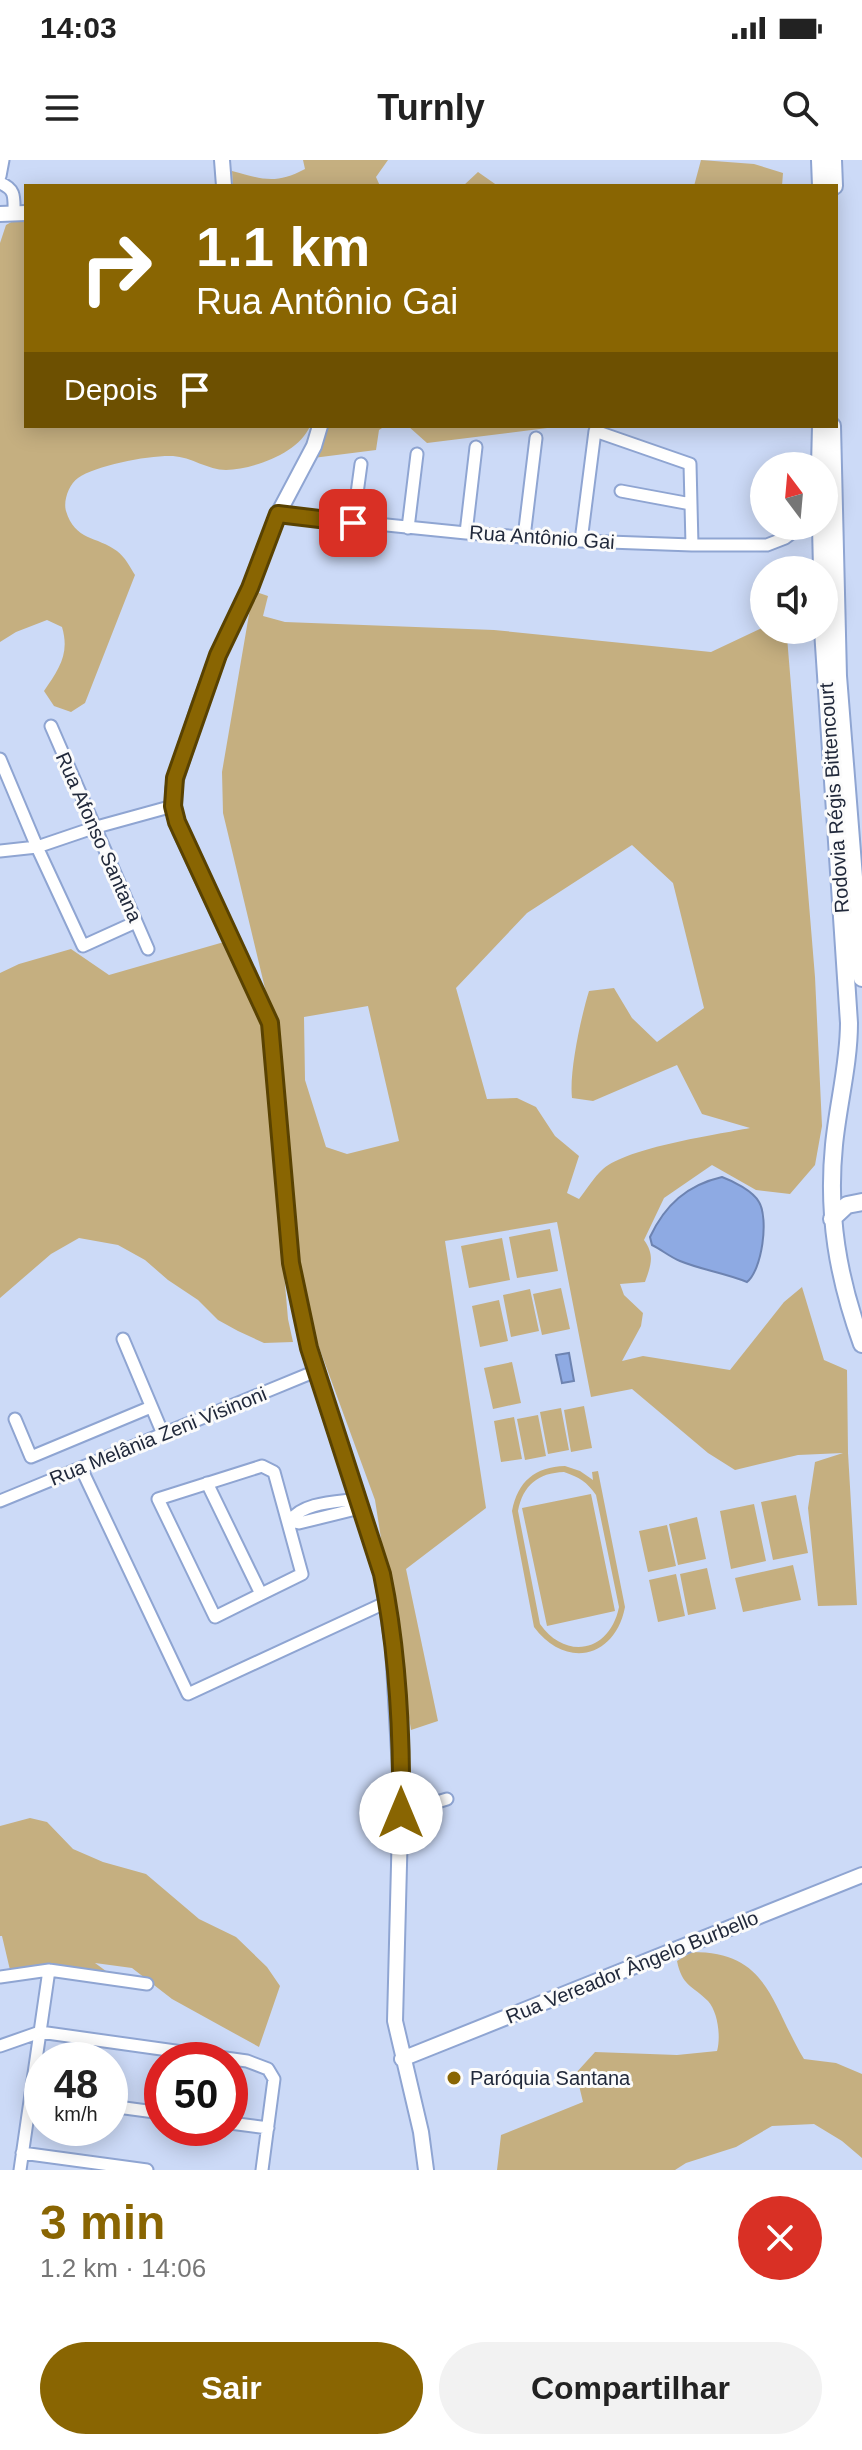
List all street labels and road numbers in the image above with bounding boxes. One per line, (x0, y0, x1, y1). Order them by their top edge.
street label: Rua Antônio Gai (469, 521, 615, 553)
street label: Rodovia Régis Bittencourt (815, 681, 853, 914)
street label: Rua Afonso Santana (52, 749, 147, 926)
street label: Rua Melânia Zeni Visinoni (46, 1382, 270, 1490)
street label: Rua Vereador Ângelo Burbello (503, 1906, 761, 2028)

